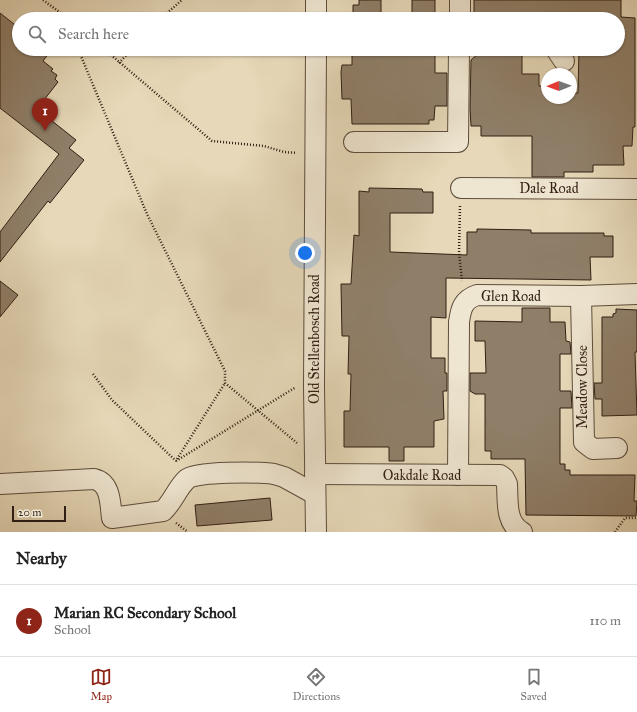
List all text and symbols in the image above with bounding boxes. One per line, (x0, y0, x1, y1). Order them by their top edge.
search box (12, 12, 625, 56)
icon: search (26, 23, 48, 45)
text: Search here (58, 25, 129, 43)
north arrow (541, 68, 577, 104)
pin: 1 (32, 98, 58, 131)
street label: Dale Road (519, 180, 579, 197)
your location (295, 243, 315, 263)
street label: Old Stellenbosch Road (306, 274, 323, 404)
street label: Glen Road (481, 288, 541, 305)
street label: Meadow Close (574, 345, 591, 429)
street label: Oakdale Road (383, 467, 461, 484)
scale bar (12, 504, 66, 523)
text: 20 m (18, 506, 41, 519)
text: Nearby (16, 548, 67, 569)
text: Marian RC Secondary School (54, 604, 236, 622)
text: 1 (26, 613, 32, 629)
text: 110 m (589, 613, 621, 629)
text: School (54, 622, 91, 638)
tab: Map (90, 666, 112, 703)
tab: Directions (293, 666, 340, 703)
tab: Saved (521, 666, 547, 703)

